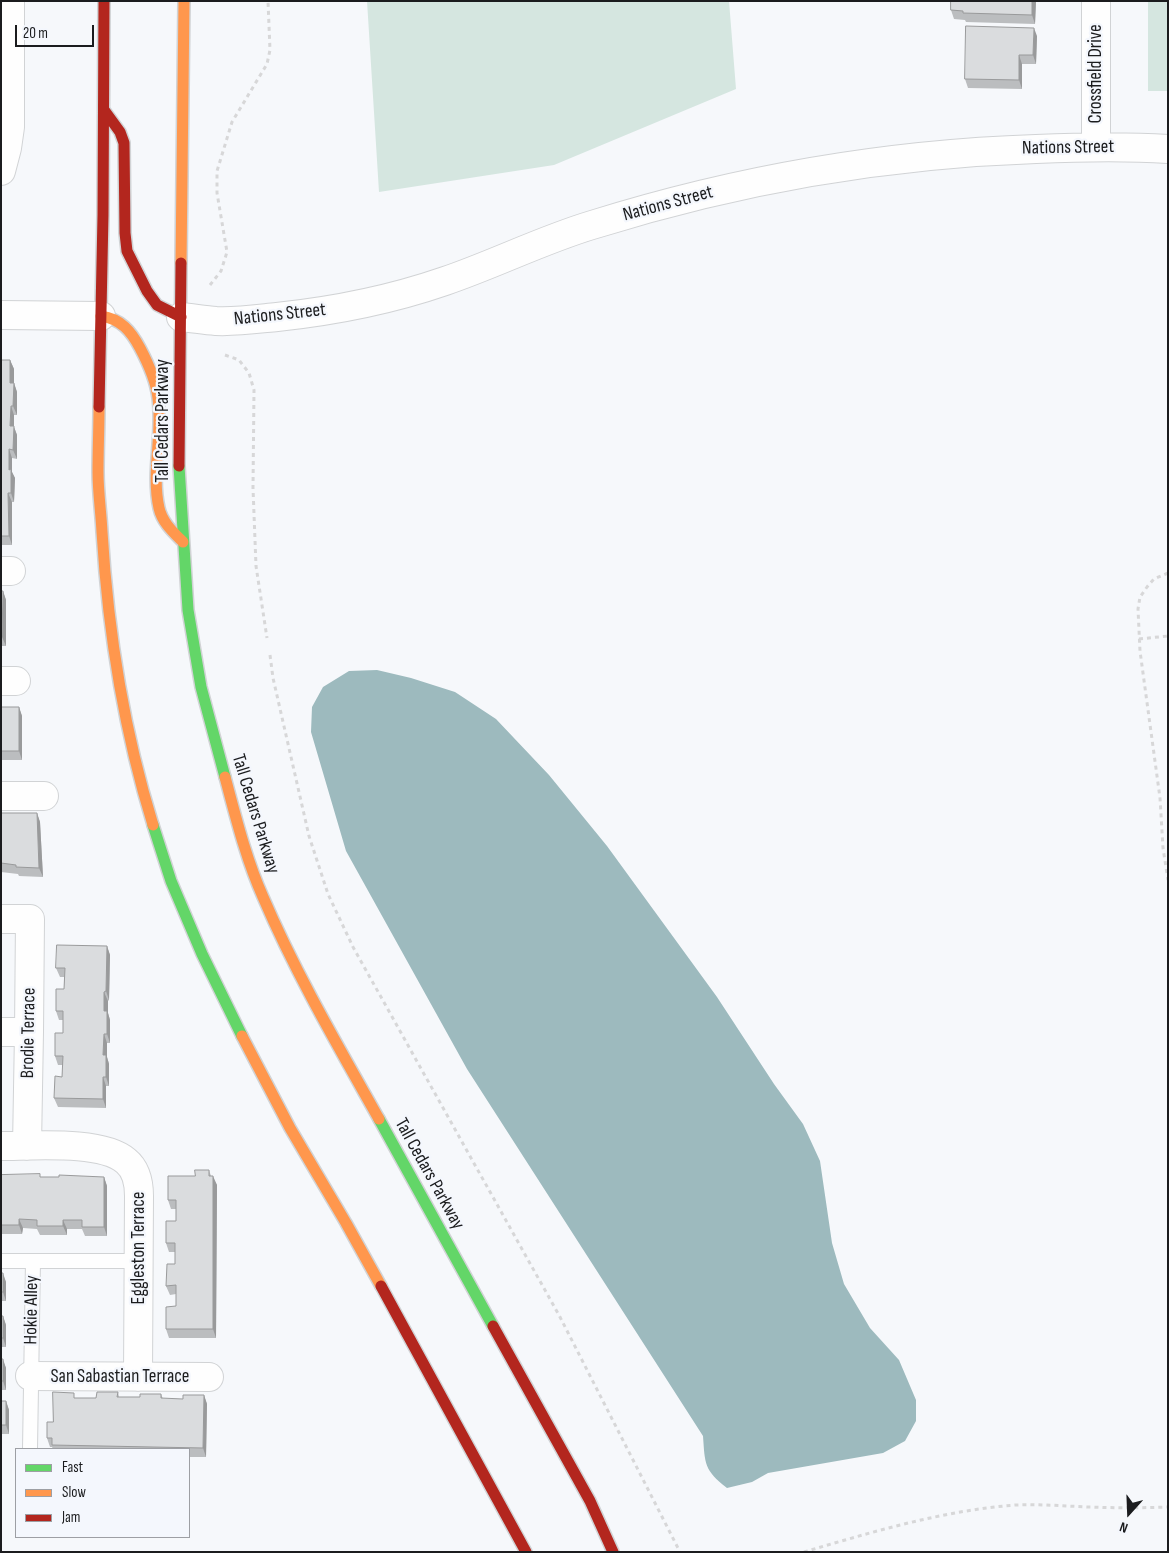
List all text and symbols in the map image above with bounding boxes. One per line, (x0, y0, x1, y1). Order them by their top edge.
scale bar (18, 15, 96, 47)
text: 20 m (23, 24, 48, 43)
street label: Crossfield Drive (1085, 24, 1107, 124)
street label: Nations Street (1022, 136, 1114, 160)
street label: Nations Street (620, 181, 716, 227)
street label: Nations Street (233, 299, 327, 331)
street label: Tall Cedars Parkway (152, 359, 174, 483)
street label: Tall Cedars Parkway (226, 752, 284, 876)
street label: Brodie Terrace (17, 987, 41, 1079)
street label: Tall Cedars Parkway (389, 1114, 469, 1234)
street label: Eggleston Terrace (128, 1192, 150, 1304)
street label: Hokie Alley (20, 1275, 44, 1345)
street label: San Sabastian Terrace (50, 1366, 190, 1388)
legend (15, 1448, 190, 1538)
text: Fast (62, 1458, 83, 1477)
text: Slow (62, 1483, 86, 1502)
north arrow (1104, 1488, 1154, 1538)
text: Jam (62, 1508, 80, 1527)
text: N (1117, 1518, 1130, 1537)

